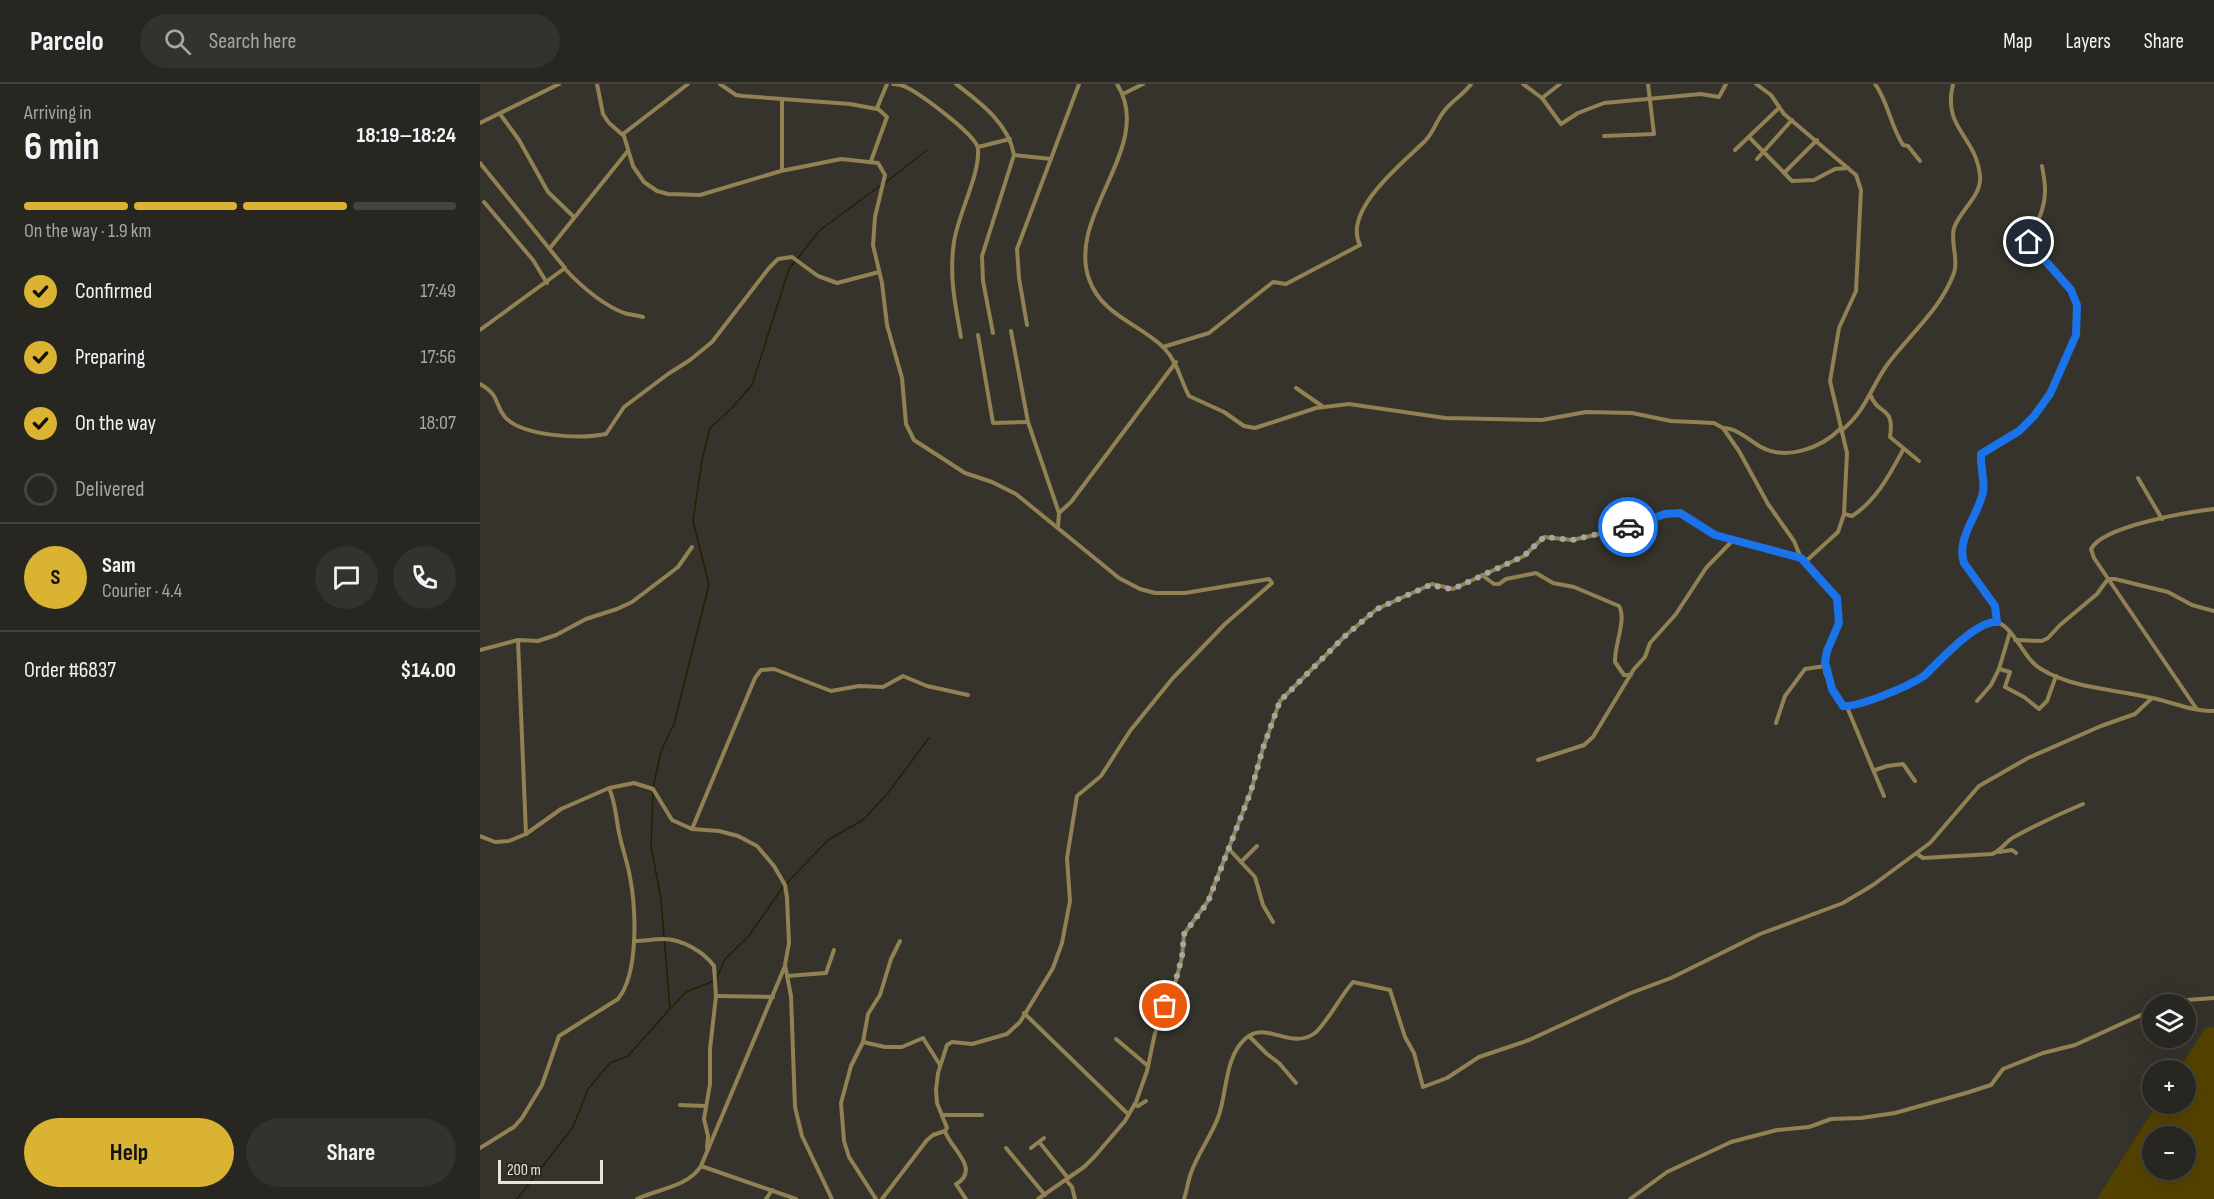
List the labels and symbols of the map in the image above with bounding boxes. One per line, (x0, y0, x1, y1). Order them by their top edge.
pin (2003, 216, 2054, 267)
courier (1598, 497, 1658, 557)
pin (1139, 980, 1190, 1031)
scale bar (498, 1157, 603, 1184)

